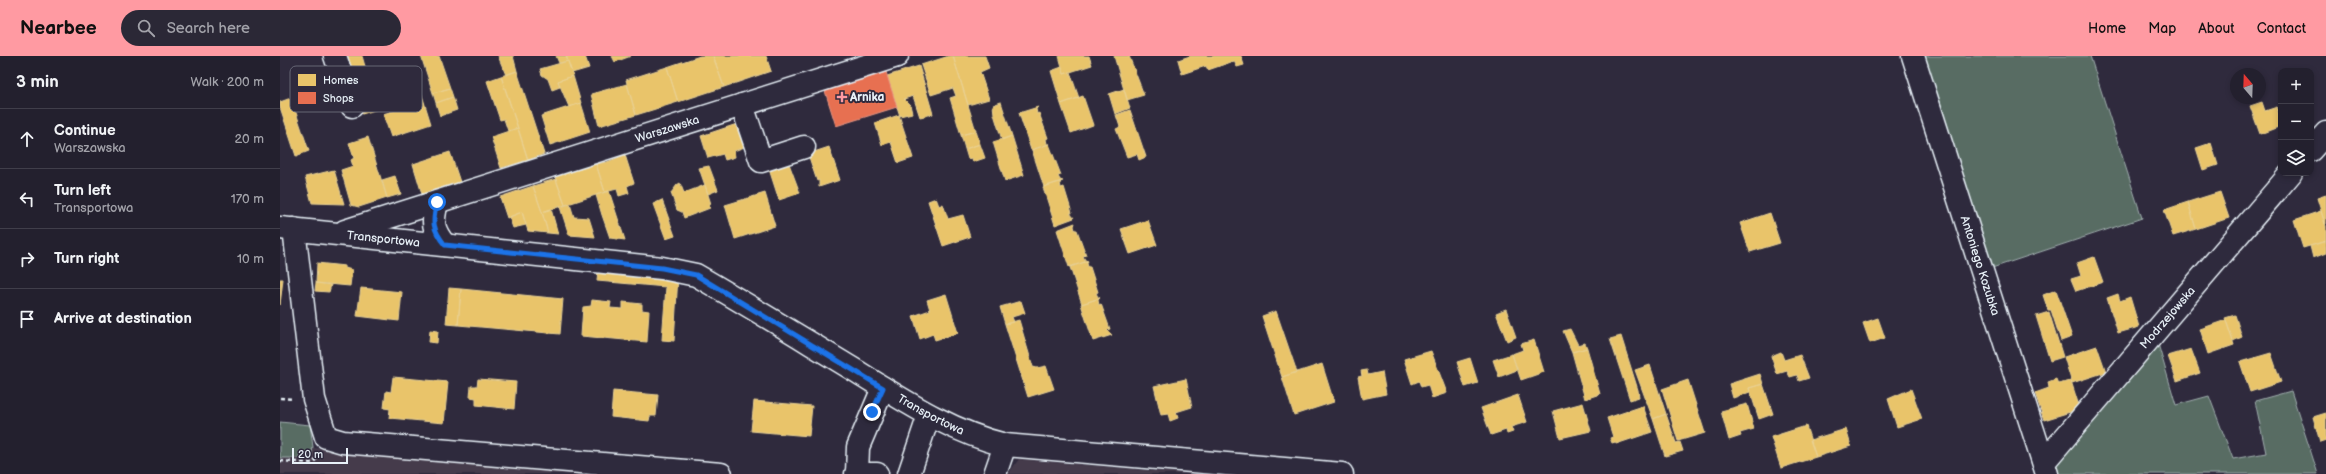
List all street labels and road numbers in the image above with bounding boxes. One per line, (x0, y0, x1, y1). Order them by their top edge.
street label: Warszawska (633, 112, 701, 146)
street label: Antoniego Kozubka (1957, 214, 2003, 318)
street label: Transportowa (346, 228, 421, 250)
street label: Modrzejowska (2137, 283, 2198, 352)
street label: Transportowa (895, 391, 967, 438)

